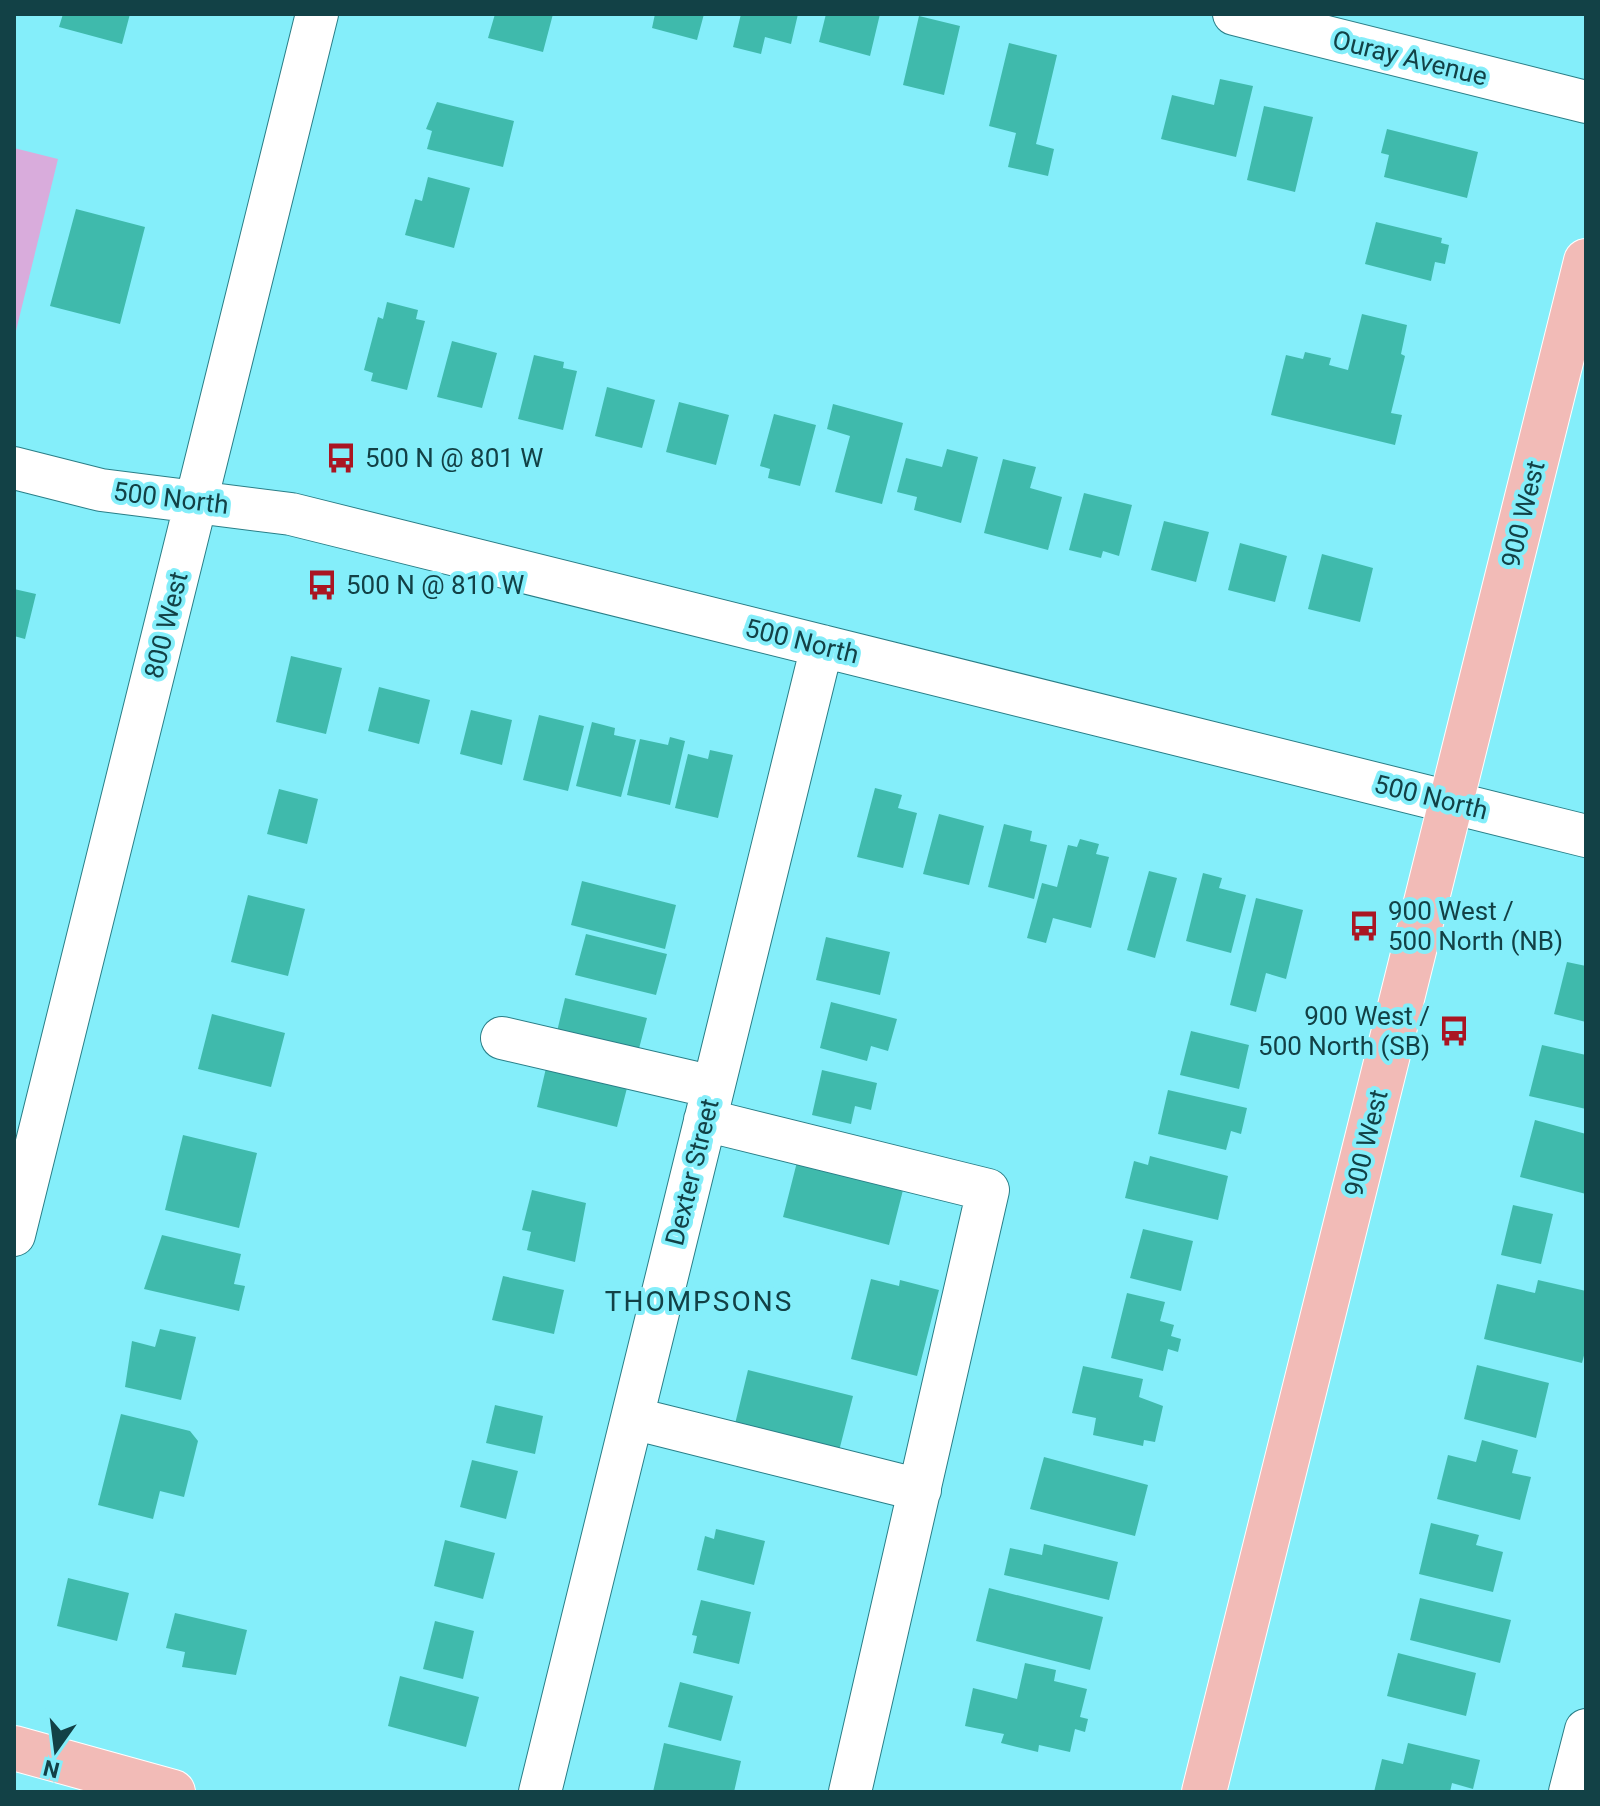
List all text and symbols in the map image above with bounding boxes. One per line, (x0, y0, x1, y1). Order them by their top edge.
street label: Ouray Avenue (1330, 24, 1490, 92)
bus stop icon: 500 N @ 801 W (324, 441, 358, 475)
place label: 500 N @ 801 W (365, 443, 543, 473)
street label: 900 West (1495, 458, 1551, 570)
street label: 500 North (112, 476, 230, 520)
bus stop icon: 500 N @ 810 W (305, 568, 339, 602)
street label: 800 West (138, 569, 194, 681)
place label: 500 N @ 810 W (346, 570, 524, 600)
street label: 500 North (742, 612, 862, 670)
street label: 500 North (1371, 768, 1491, 826)
place label: 900 West / 500 North (NB) (1388, 896, 1563, 956)
bus stop icon: 900 West / 500 North (NB) (1347, 909, 1381, 943)
place label: 900 West / 500 North (SB) (1258, 1001, 1430, 1061)
bus stop icon: 900 West / 500 North (SB) (1437, 1014, 1471, 1048)
street label: 900 West (1338, 1087, 1394, 1199)
street label: Dexter Street (659, 1096, 725, 1248)
district label: THOMPSONS (605, 1285, 793, 1318)
north arrow (16, 1710, 96, 1790)
text: N (41, 1755, 62, 1783)

